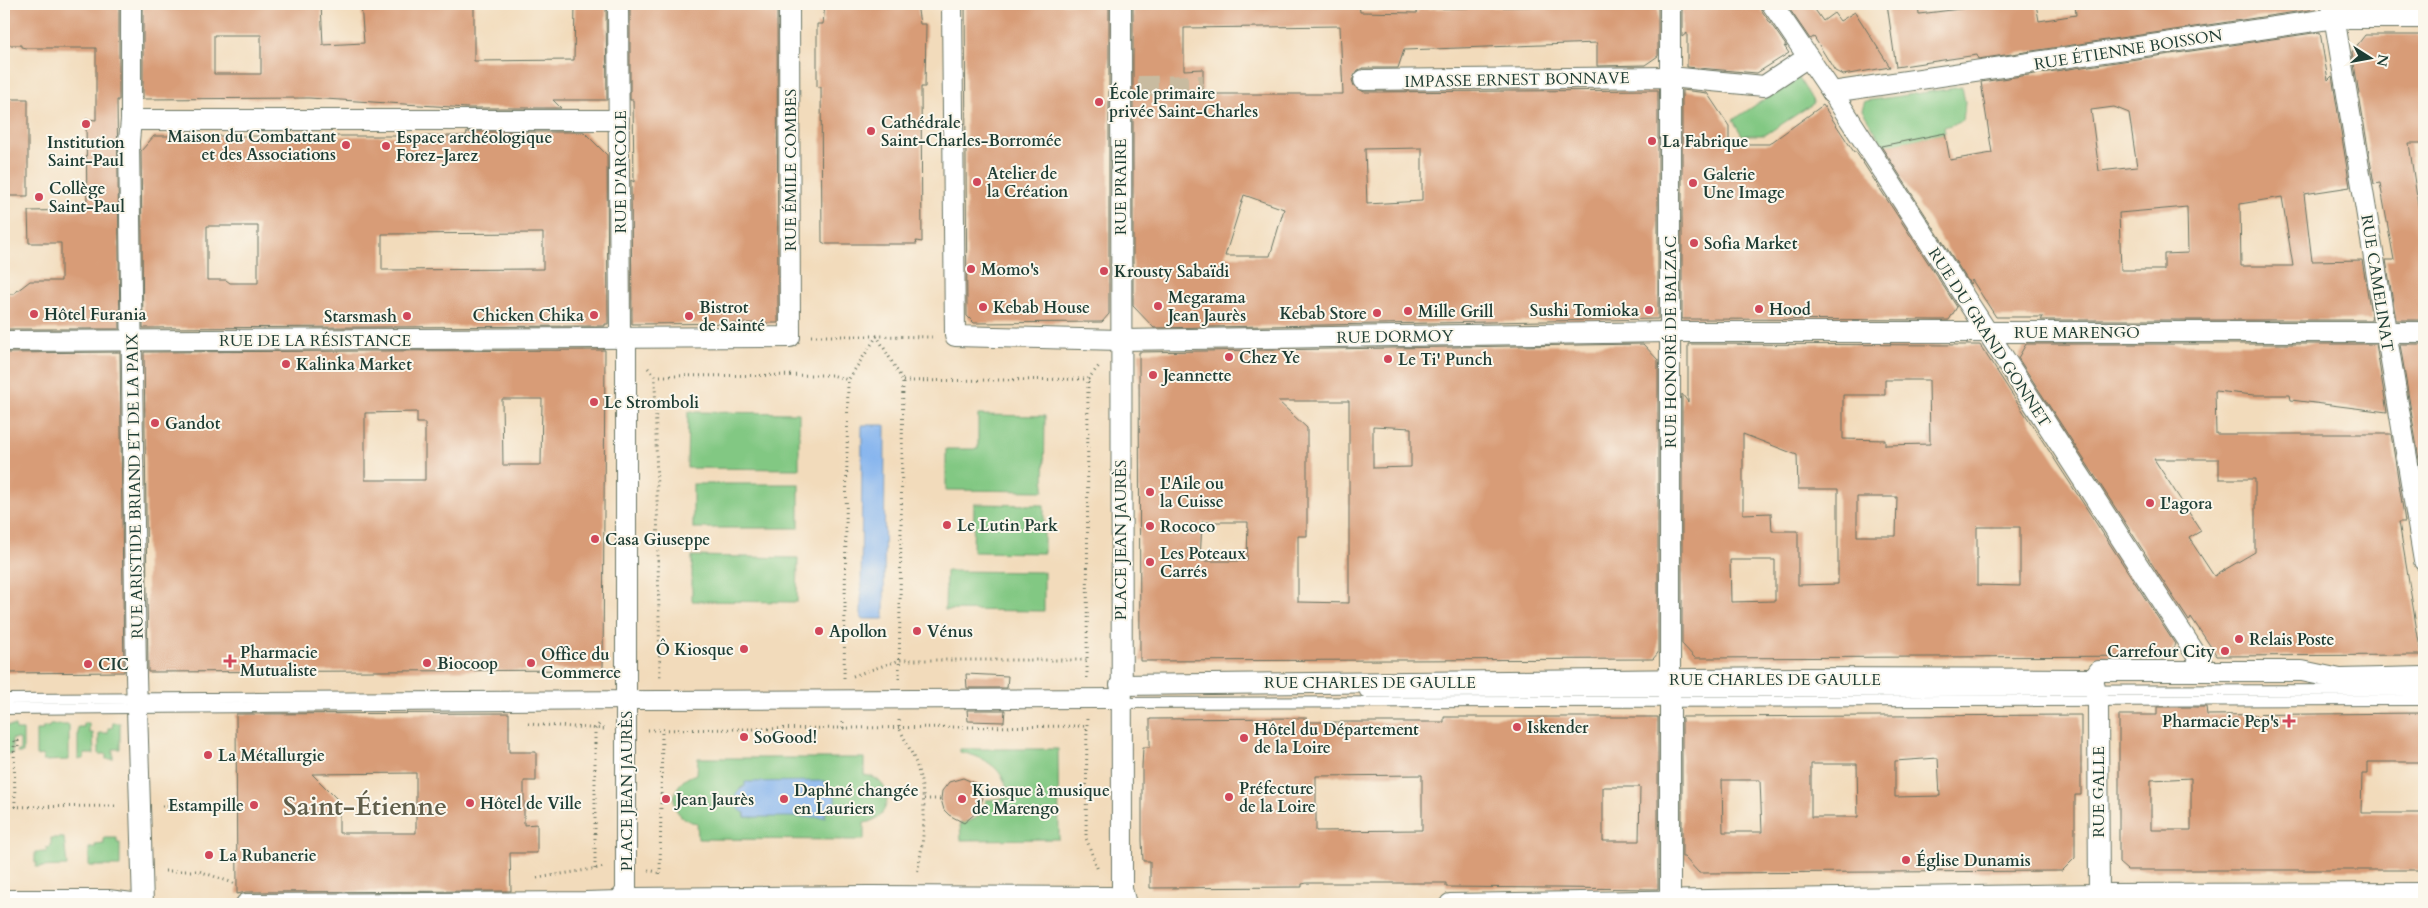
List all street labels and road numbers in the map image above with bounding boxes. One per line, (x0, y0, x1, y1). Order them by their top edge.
street label: RUE ÉTIENNE BOISSON (2032, 24, 2224, 76)
street label: IMPASSE ERNEST BONNAVE (1404, 67, 1630, 93)
street label: RUE ÉMILE COMBES (780, 89, 802, 251)
street label: RUE D'ARCOLE (610, 110, 632, 234)
street label: RUE PRAIRE (1110, 139, 1132, 235)
street label: RUE CAMELINAT (2355, 213, 2399, 354)
street label: RUE HONORÉ DE BALZAC (1660, 236, 1682, 448)
street label: RUE DU GRAND GONNET (1923, 243, 2056, 432)
street label: RUE MARENGO (2014, 322, 2140, 344)
street label: RUE DORMOY (1336, 325, 1454, 349)
street label: RUE DE LA RÉSISTANCE (219, 330, 411, 352)
street label: RUE ARISTIDE BRIAND ET DE LA PAIX (121, 333, 149, 639)
street label: PLACE JEAN JAURÈS (1110, 460, 1132, 620)
street label: RUE CHARLES DE GAULLE (1669, 669, 1881, 691)
street label: RUE CHARLES DE GAULLE (1264, 672, 1476, 694)
street label: PLACE JEAN JAURÈS (616, 711, 638, 871)
street label: RUE GALLE (2088, 746, 2110, 838)

